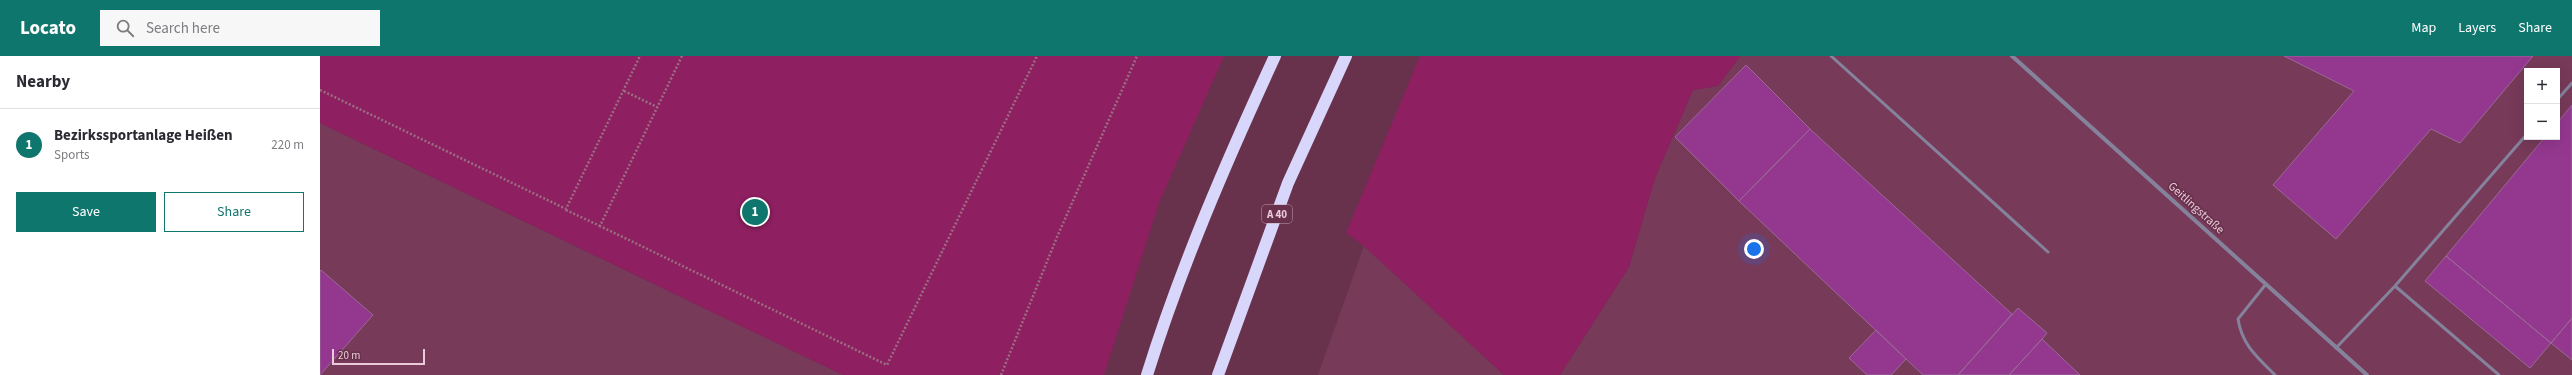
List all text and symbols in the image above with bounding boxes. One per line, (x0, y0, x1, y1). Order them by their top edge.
search box (100, 10, 380, 46)
text: Locato (20, 15, 76, 42)
icon: search (114, 17, 136, 39)
text: Search here (146, 18, 220, 39)
text: Map (2411, 18, 2436, 38)
text: Layers (2458, 18, 2496, 38)
text: Share (2518, 18, 2552, 38)
map controls (2524, 68, 2560, 140)
button: + (2524, 68, 2560, 104)
text: Nearby (16, 70, 70, 94)
button: − (2524, 104, 2560, 140)
text: Bezirkssportanlage Heißen (54, 125, 233, 146)
text: 1 (26, 136, 32, 154)
text: 220 m (271, 136, 304, 154)
text: Sports (54, 146, 89, 164)
street label: Geitlingstraße (2164, 178, 2228, 238)
button: Save (16, 192, 156, 232)
button: Share (164, 192, 304, 232)
pin: 1 (742, 197, 768, 227)
road number: A 40 (1262, 205, 1292, 223)
your location (1744, 239, 1764, 259)
scale bar (332, 347, 425, 366)
text: 20 m (338, 348, 360, 363)

